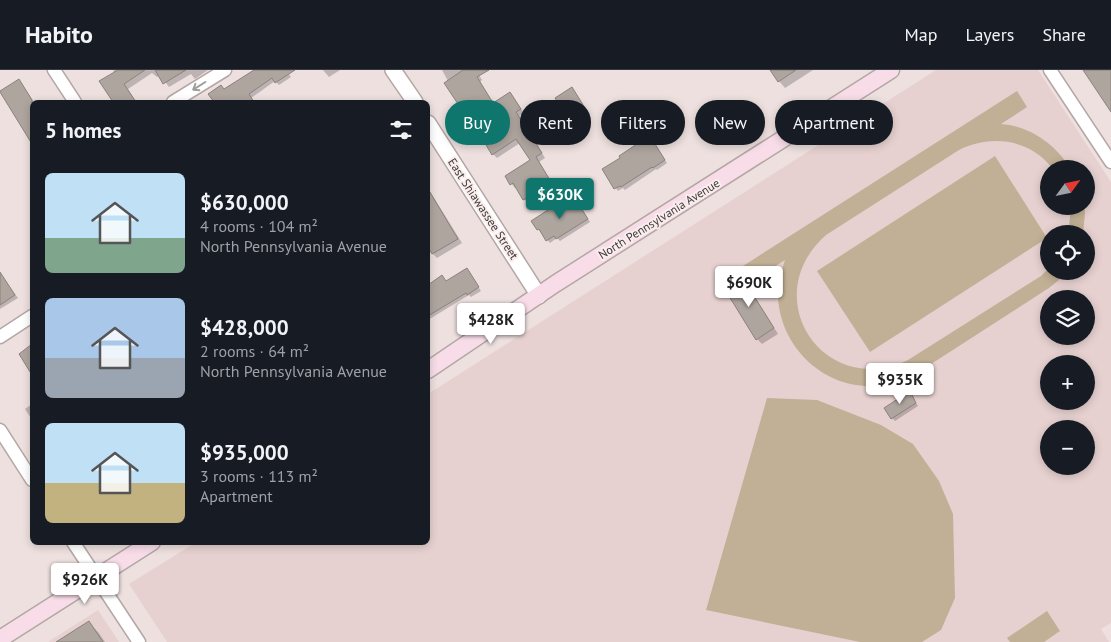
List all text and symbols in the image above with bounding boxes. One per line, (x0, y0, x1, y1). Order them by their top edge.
text: Habito (25, 19, 93, 50)
text: Map (905, 23, 937, 46)
text: Layers (965, 23, 1014, 46)
text: Share (1042, 23, 1086, 46)
one-way arrow (192, 82, 206, 92)
chip: Buy (445, 100, 510, 145)
chip: Rent (520, 100, 591, 145)
chip: Filters (601, 100, 685, 145)
chip: New (695, 100, 765, 145)
chip: Apartment (775, 100, 893, 145)
icon: filters (387, 116, 415, 144)
text: 5 homes (45, 117, 121, 144)
street label: East Shiawassee Street (445, 155, 522, 262)
north arrow (1040, 160, 1095, 215)
map controls (1040, 160, 1095, 475)
street label: North Pennsylvania Avenue (595, 175, 722, 262)
pin: $630K (525, 178, 595, 220)
text: $630K (537, 184, 583, 204)
text: $630,000 (200, 189, 289, 216)
icon: home (85, 193, 145, 253)
text: 4 rooms · 104 m² (200, 216, 318, 236)
button: locate (1040, 225, 1095, 280)
text: North Pennsylvania Avenue (200, 236, 387, 256)
pin: $690K (714, 266, 784, 308)
text: $690K (726, 272, 772, 292)
button: layers (1040, 290, 1095, 345)
pin: $428K (456, 302, 526, 345)
text: $428K (468, 309, 514, 329)
text: $428,000 (200, 314, 289, 341)
icon: home (85, 318, 145, 378)
text: 2 rooms · 64 m² (200, 341, 309, 361)
button: + (1040, 355, 1095, 410)
text: North Pennsylvania Avenue (200, 361, 387, 381)
pin: $935K (865, 362, 935, 405)
text: $935K (877, 369, 923, 389)
button: − (1040, 420, 1095, 475)
text: $935,000 (200, 439, 289, 466)
icon: home (85, 443, 145, 503)
text: 3 rooms · 113 m² (200, 466, 318, 486)
text: Apartment (200, 486, 273, 506)
pin: $926K (50, 562, 120, 605)
text: $926K (62, 569, 108, 589)

